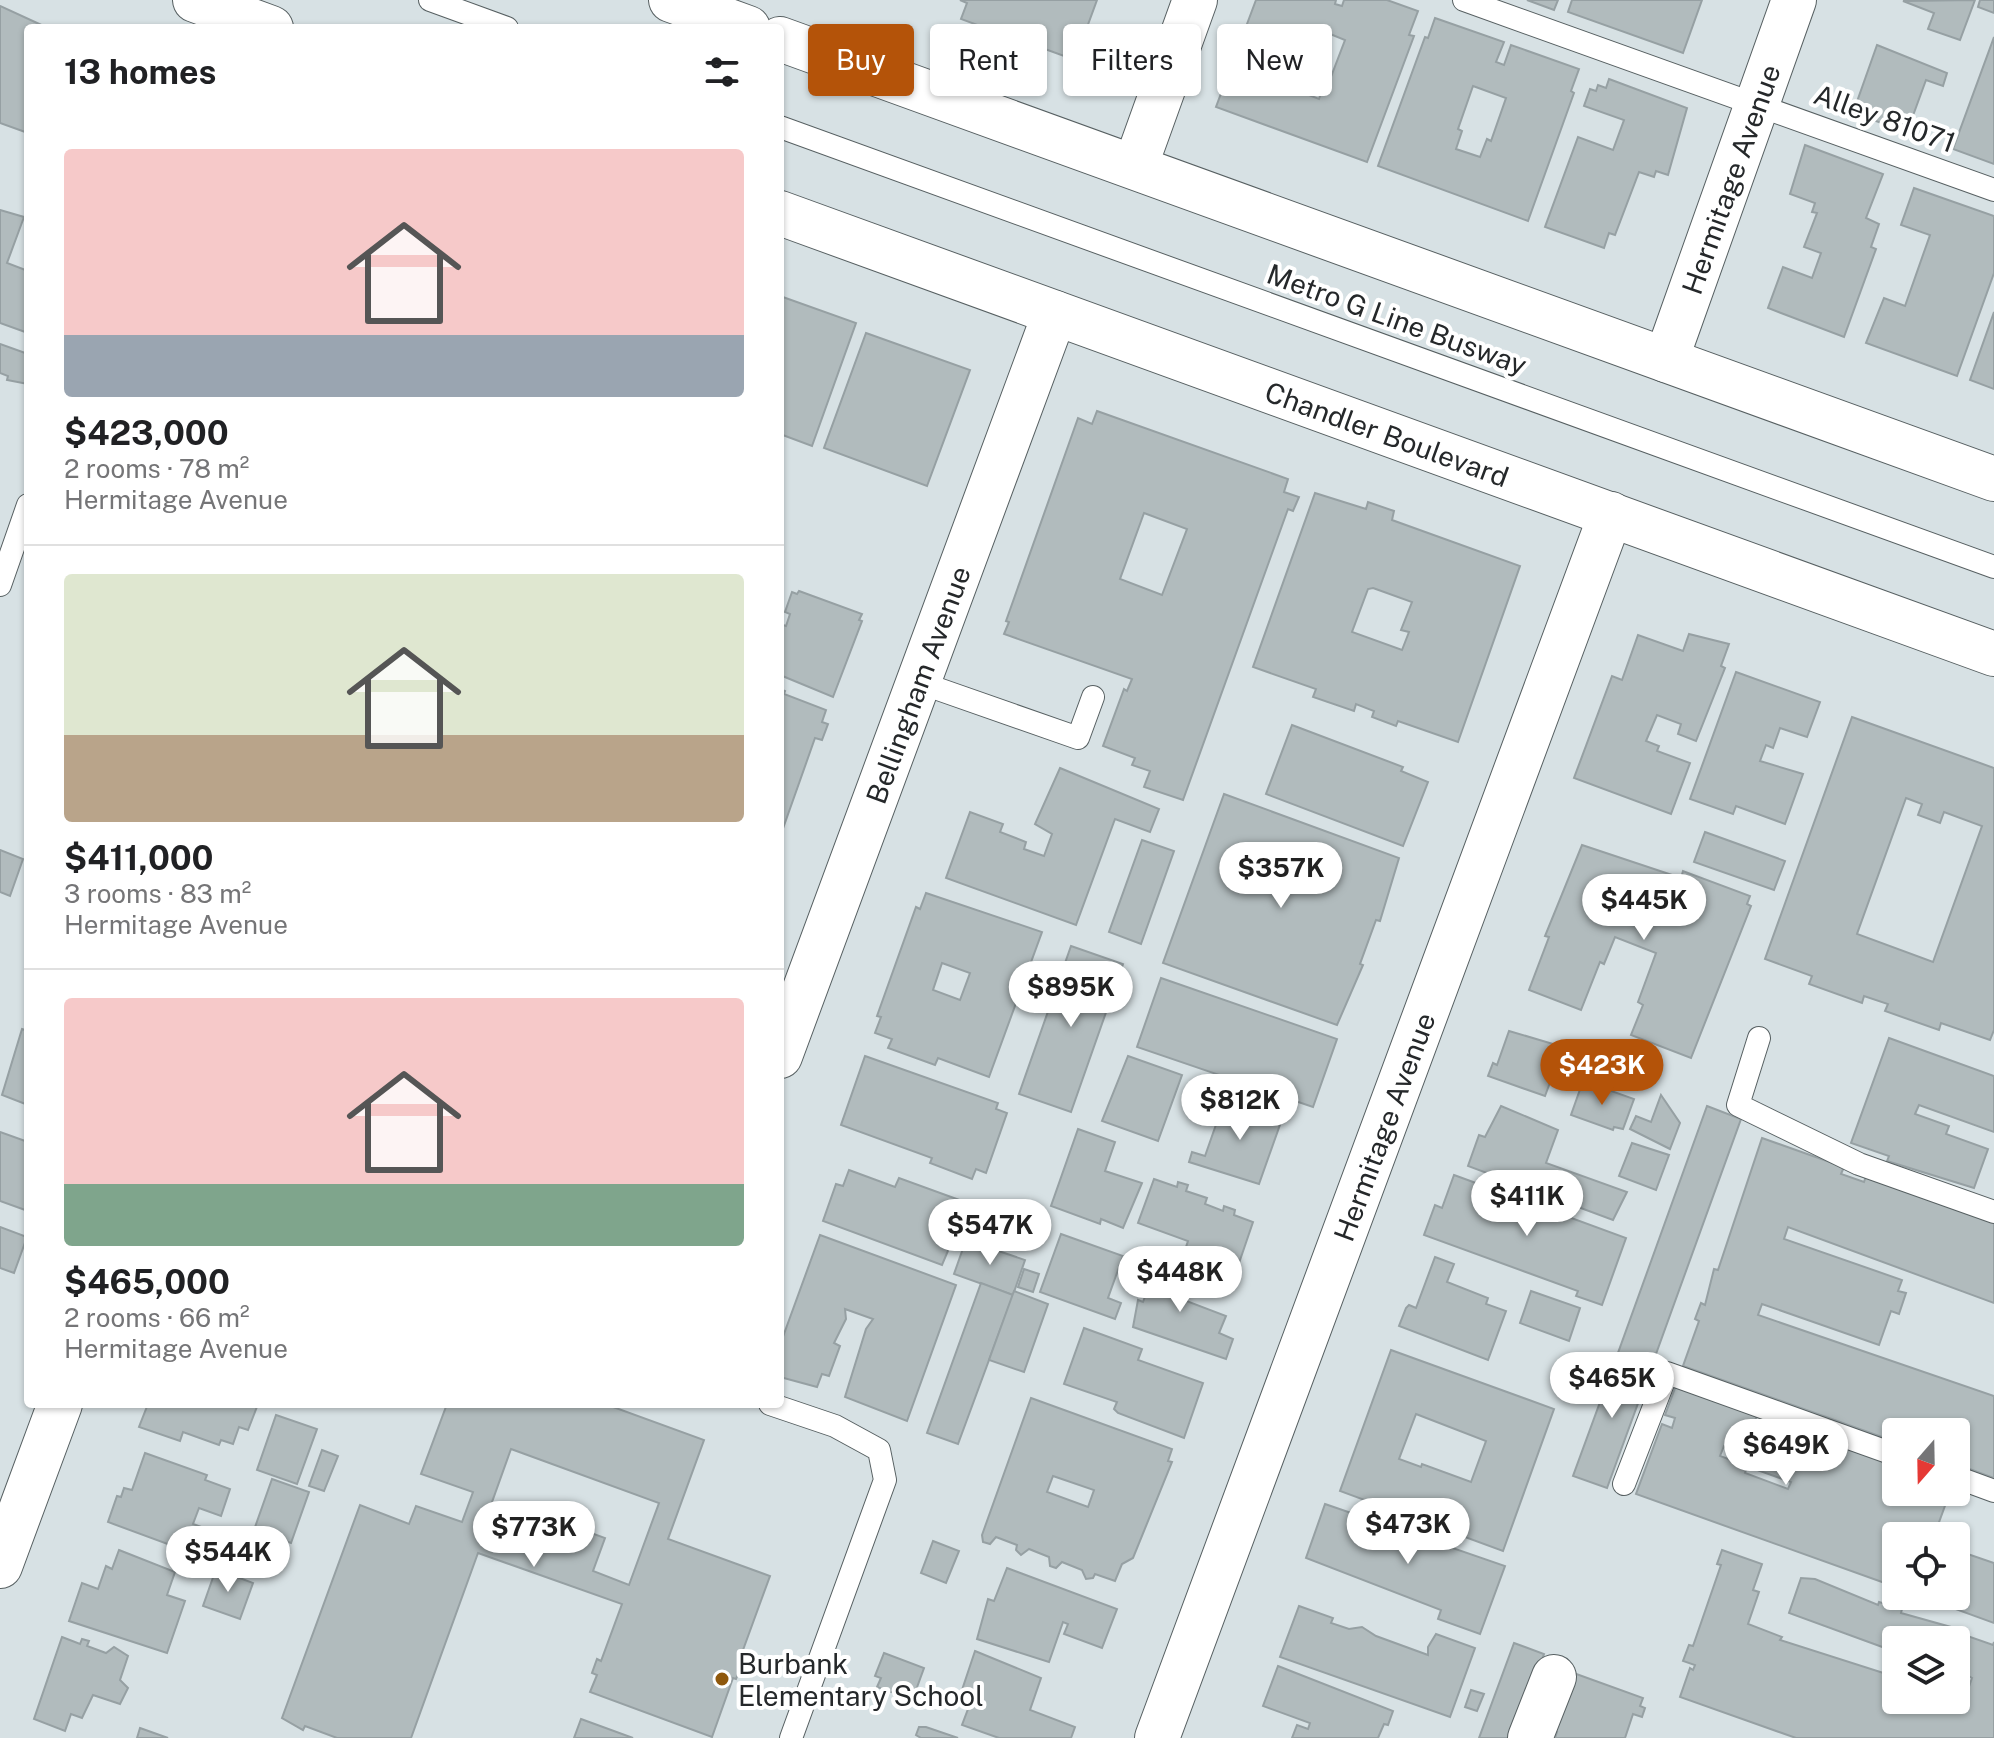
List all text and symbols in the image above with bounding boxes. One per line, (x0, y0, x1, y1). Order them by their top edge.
chip: Buy (808, 24, 914, 96)
chip: Rent (930, 24, 1047, 96)
chip: Filters (1063, 24, 1201, 96)
chip: New (1217, 24, 1332, 96)
icon: filters (700, 50, 744, 94)
text: 13 homes (64, 52, 216, 92)
street label: Hermitage Avenue (1674, 60, 1786, 298)
street label: Alley 81071 (1810, 77, 1960, 159)
icon: home (332, 201, 476, 345)
street label: Metro G Line Busway (1263, 257, 1531, 381)
street label: Chandler Boulevard (1261, 374, 1513, 493)
text: $423,000 (64, 413, 229, 453)
text: 2 rooms · 78 m² (64, 453, 249, 484)
text: Hermitage Avenue (64, 484, 288, 515)
street label: Bellingham Avenue (858, 561, 976, 808)
icon: home (332, 626, 476, 770)
text: $411,000 (64, 838, 214, 878)
pin: $357K (1225, 842, 1337, 910)
text: $357K (1237, 852, 1325, 883)
pin: $445K (1588, 874, 1700, 942)
text: 3 rooms · 83 m² (64, 878, 251, 909)
text: $445K (1600, 884, 1688, 915)
text: Hermitage Avenue (64, 909, 288, 940)
pin: $895K (1015, 961, 1127, 1029)
text: $895K (1027, 971, 1115, 1002)
street label: Hermitage Avenue (1326, 1008, 1441, 1246)
pin: $423K (1546, 1039, 1658, 1107)
text: $423K (1558, 1049, 1646, 1080)
icon: home (332, 1050, 476, 1194)
pin: $812K (1184, 1074, 1296, 1142)
text: $812K (1199, 1084, 1281, 1115)
pin: $411K (1471, 1170, 1583, 1238)
text: $411K (1489, 1180, 1565, 1211)
pin: $547K (934, 1199, 1046, 1267)
text: $547K (946, 1209, 1034, 1240)
pin: $448K (1124, 1246, 1236, 1314)
text: $448K (1136, 1256, 1224, 1287)
text: $465,000 (64, 1262, 230, 1302)
text: 2 rooms · 66 m² (64, 1302, 250, 1333)
text: Hermitage Avenue (64, 1333, 288, 1364)
pin: $465K (1556, 1352, 1668, 1420)
text: $465K (1568, 1362, 1656, 1393)
north arrow (1882, 1418, 1970, 1506)
map controls (1882, 1418, 1970, 1714)
pin: $649K (1730, 1419, 1842, 1487)
text: $649K (1742, 1429, 1830, 1460)
pin: $473K (1352, 1498, 1464, 1566)
pin: $773K (478, 1501, 590, 1569)
text: $473K (1365, 1508, 1451, 1539)
text: $773K (491, 1511, 577, 1542)
button: locate (1882, 1522, 1970, 1610)
pin: $544K (172, 1526, 284, 1594)
text: $544K (184, 1536, 272, 1567)
button: layers (1882, 1626, 1970, 1714)
place label: Burbank Elementary School (738, 1647, 984, 1712)
marker: Burbank Elementary School (713, 1670, 731, 1688)

